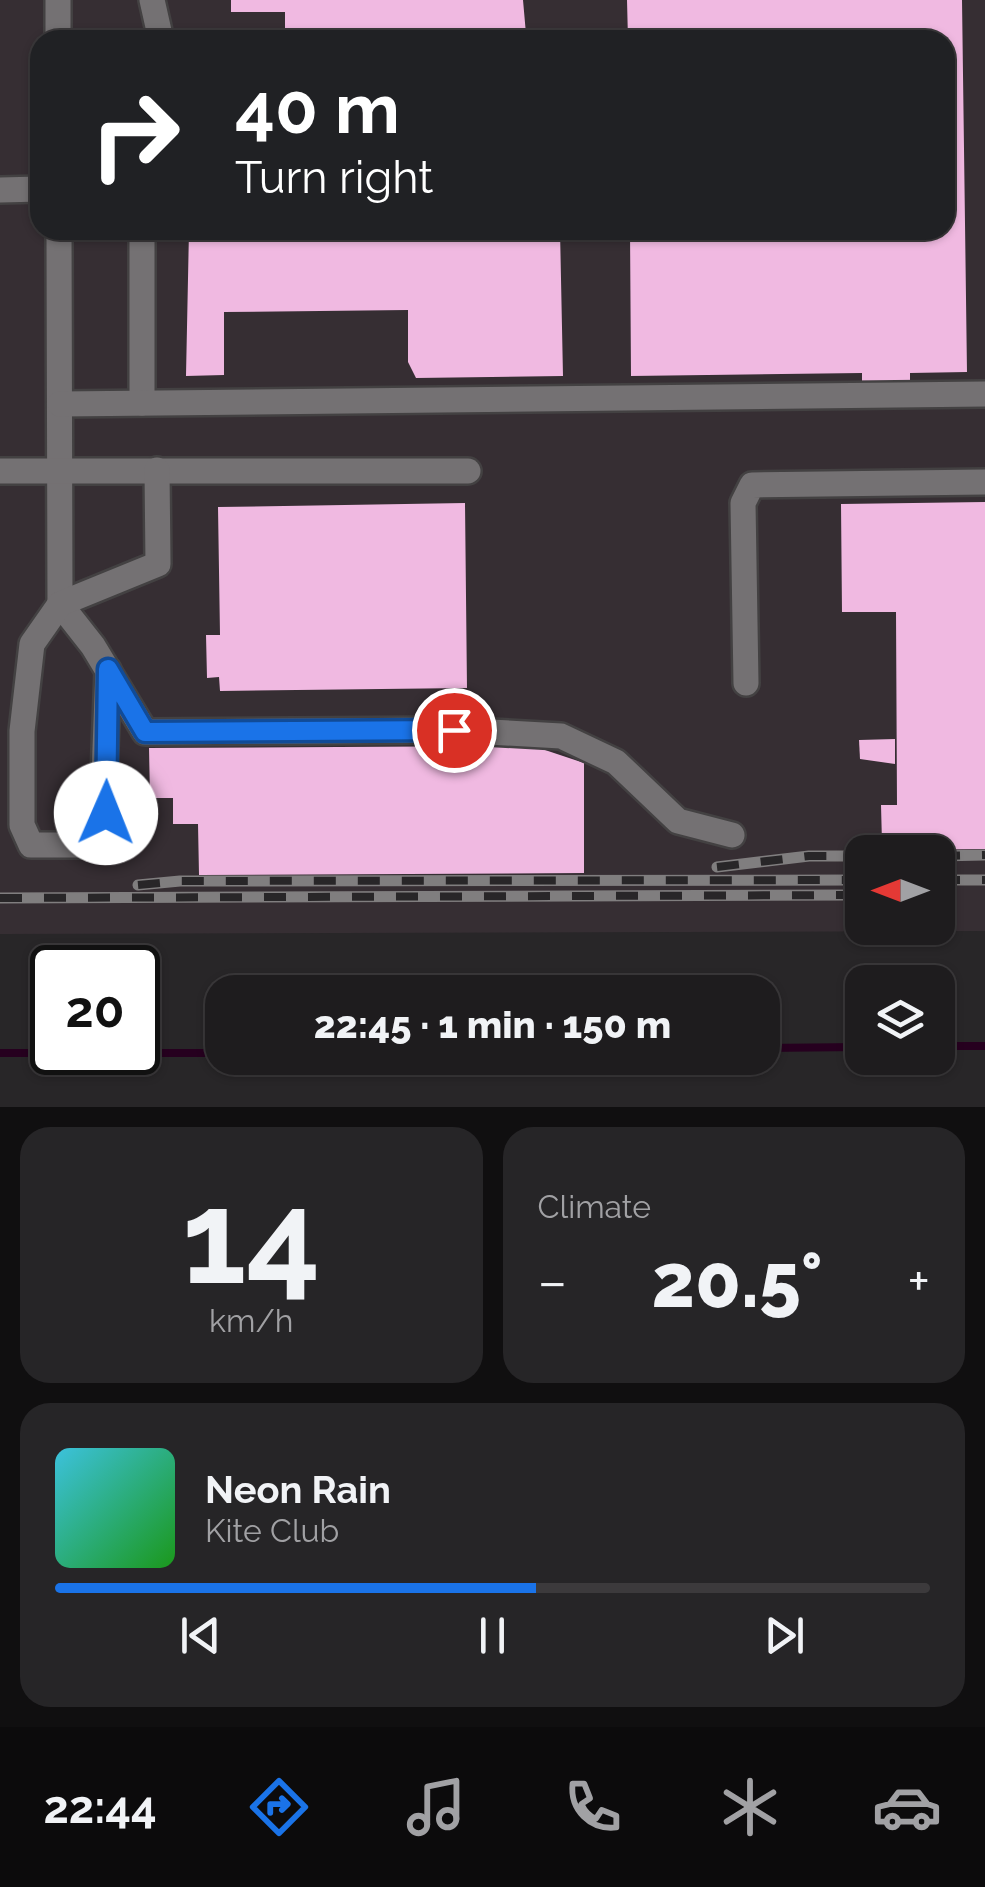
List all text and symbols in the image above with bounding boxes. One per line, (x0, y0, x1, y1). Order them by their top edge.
text: 40 m (235, 67, 400, 149)
icon: right (70, 70, 200, 200)
text: Turn right (235, 151, 433, 204)
pin (412, 688, 497, 773)
icon: arrive (427, 703, 482, 758)
position arrow (54, 761, 158, 865)
north arrow (845, 835, 955, 945)
map controls (845, 835, 955, 1075)
speed limit sign: 20 (30, 945, 160, 1075)
button: layers (845, 965, 955, 1075)
text: 22:45 · 1 min · 150 m (314, 1002, 671, 1047)
text: 14 (182, 1161, 320, 1313)
text: Climate (538, 1188, 651, 1225)
text: 20.5° (652, 1236, 823, 1325)
text: − (538, 1249, 567, 1314)
text: + (907, 1249, 930, 1314)
text: km/h (209, 1302, 293, 1339)
text: Neon Rain (205, 1467, 391, 1512)
text: Kite Club (205, 1512, 339, 1549)
icon: previous (173, 1608, 228, 1663)
icon: pause (465, 1608, 520, 1663)
icon: next (757, 1608, 812, 1663)
icon: directions (244, 1772, 314, 1842)
icon: music (401, 1772, 471, 1842)
icon: phone (558, 1772, 628, 1842)
icon: climate (715, 1772, 785, 1842)
icon: car (872, 1772, 942, 1842)
text: 22:44 (43, 1781, 157, 1834)

